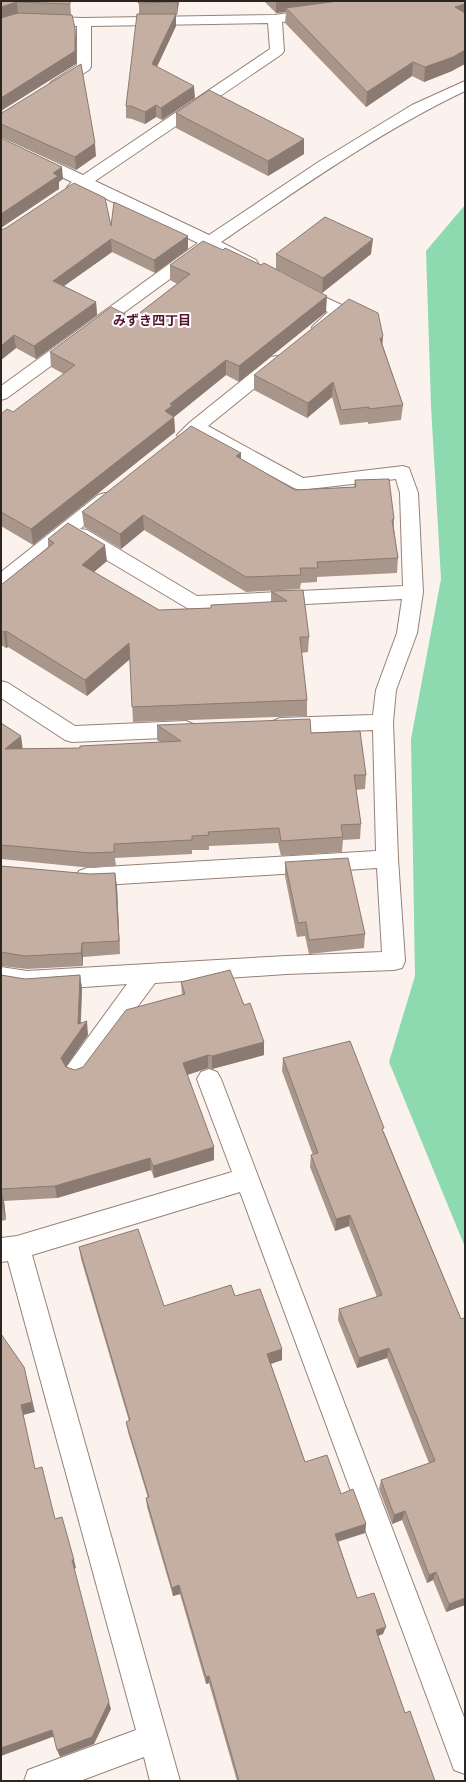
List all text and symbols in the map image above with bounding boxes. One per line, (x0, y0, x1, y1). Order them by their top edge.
district label: みずき四丁目 (113, 312, 191, 328)

